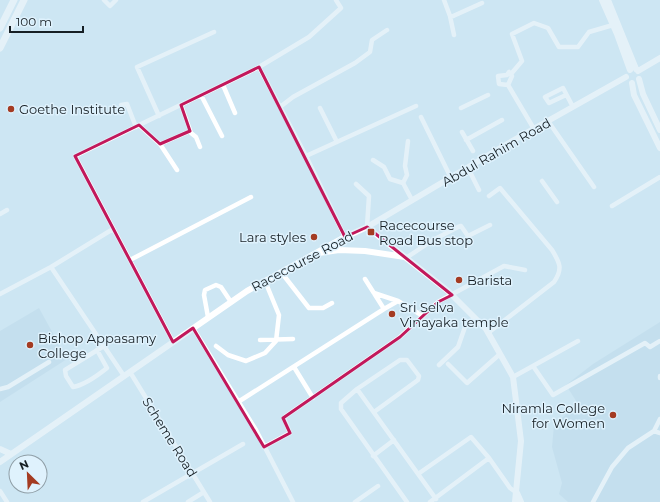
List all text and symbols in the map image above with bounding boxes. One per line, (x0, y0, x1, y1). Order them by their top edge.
scale bar (10, 8, 83, 34)
text: 100 m (16, 14, 52, 29)
place label: Goethe Institute (19, 101, 125, 117)
marker: Goethe Institute (6, 104, 16, 114)
street label: Abdul Rahim Road (439, 114, 553, 190)
place label: Racecourse Road Bus stop (379, 217, 473, 248)
street label: Racecourse Road (248, 227, 356, 295)
marker: Racecourse Road Bus stop (366, 227, 376, 237)
place label: Lara styles (239, 229, 306, 245)
marker: Lara styles (309, 232, 319, 242)
place label: Barista (467, 272, 512, 288)
marker: Barista (454, 275, 464, 285)
place label: Sri Selva Vinayaka temple (400, 299, 509, 330)
marker: Sri Selva Vinayaka temple (387, 309, 397, 319)
place label: Bishop Appasamy College (38, 330, 157, 361)
marker: Bishop Appasamy College (25, 340, 35, 350)
street label: Scheme Road (139, 394, 201, 480)
place label: Niramla College for Women (502, 400, 605, 431)
marker: Niramla College for Women (608, 410, 618, 420)
north arrow (8, 454, 48, 494)
text: N (17, 457, 31, 473)

